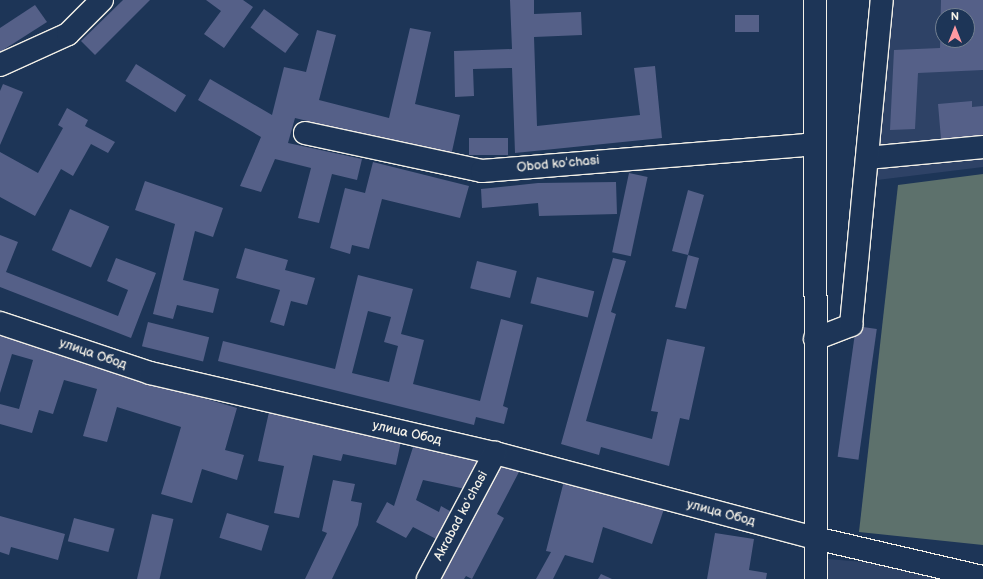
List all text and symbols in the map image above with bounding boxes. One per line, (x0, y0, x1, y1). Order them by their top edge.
north arrow (935, 8, 975, 48)
text: N (951, 10, 959, 23)
street label: Obod koʻchasi (516, 153, 600, 175)
street label: улица Обод (57, 335, 129, 373)
street label: улица Обод (371, 417, 443, 449)
street label: Akrabad koʻchasi (431, 469, 491, 563)
street label: улица Обод (685, 496, 757, 530)

